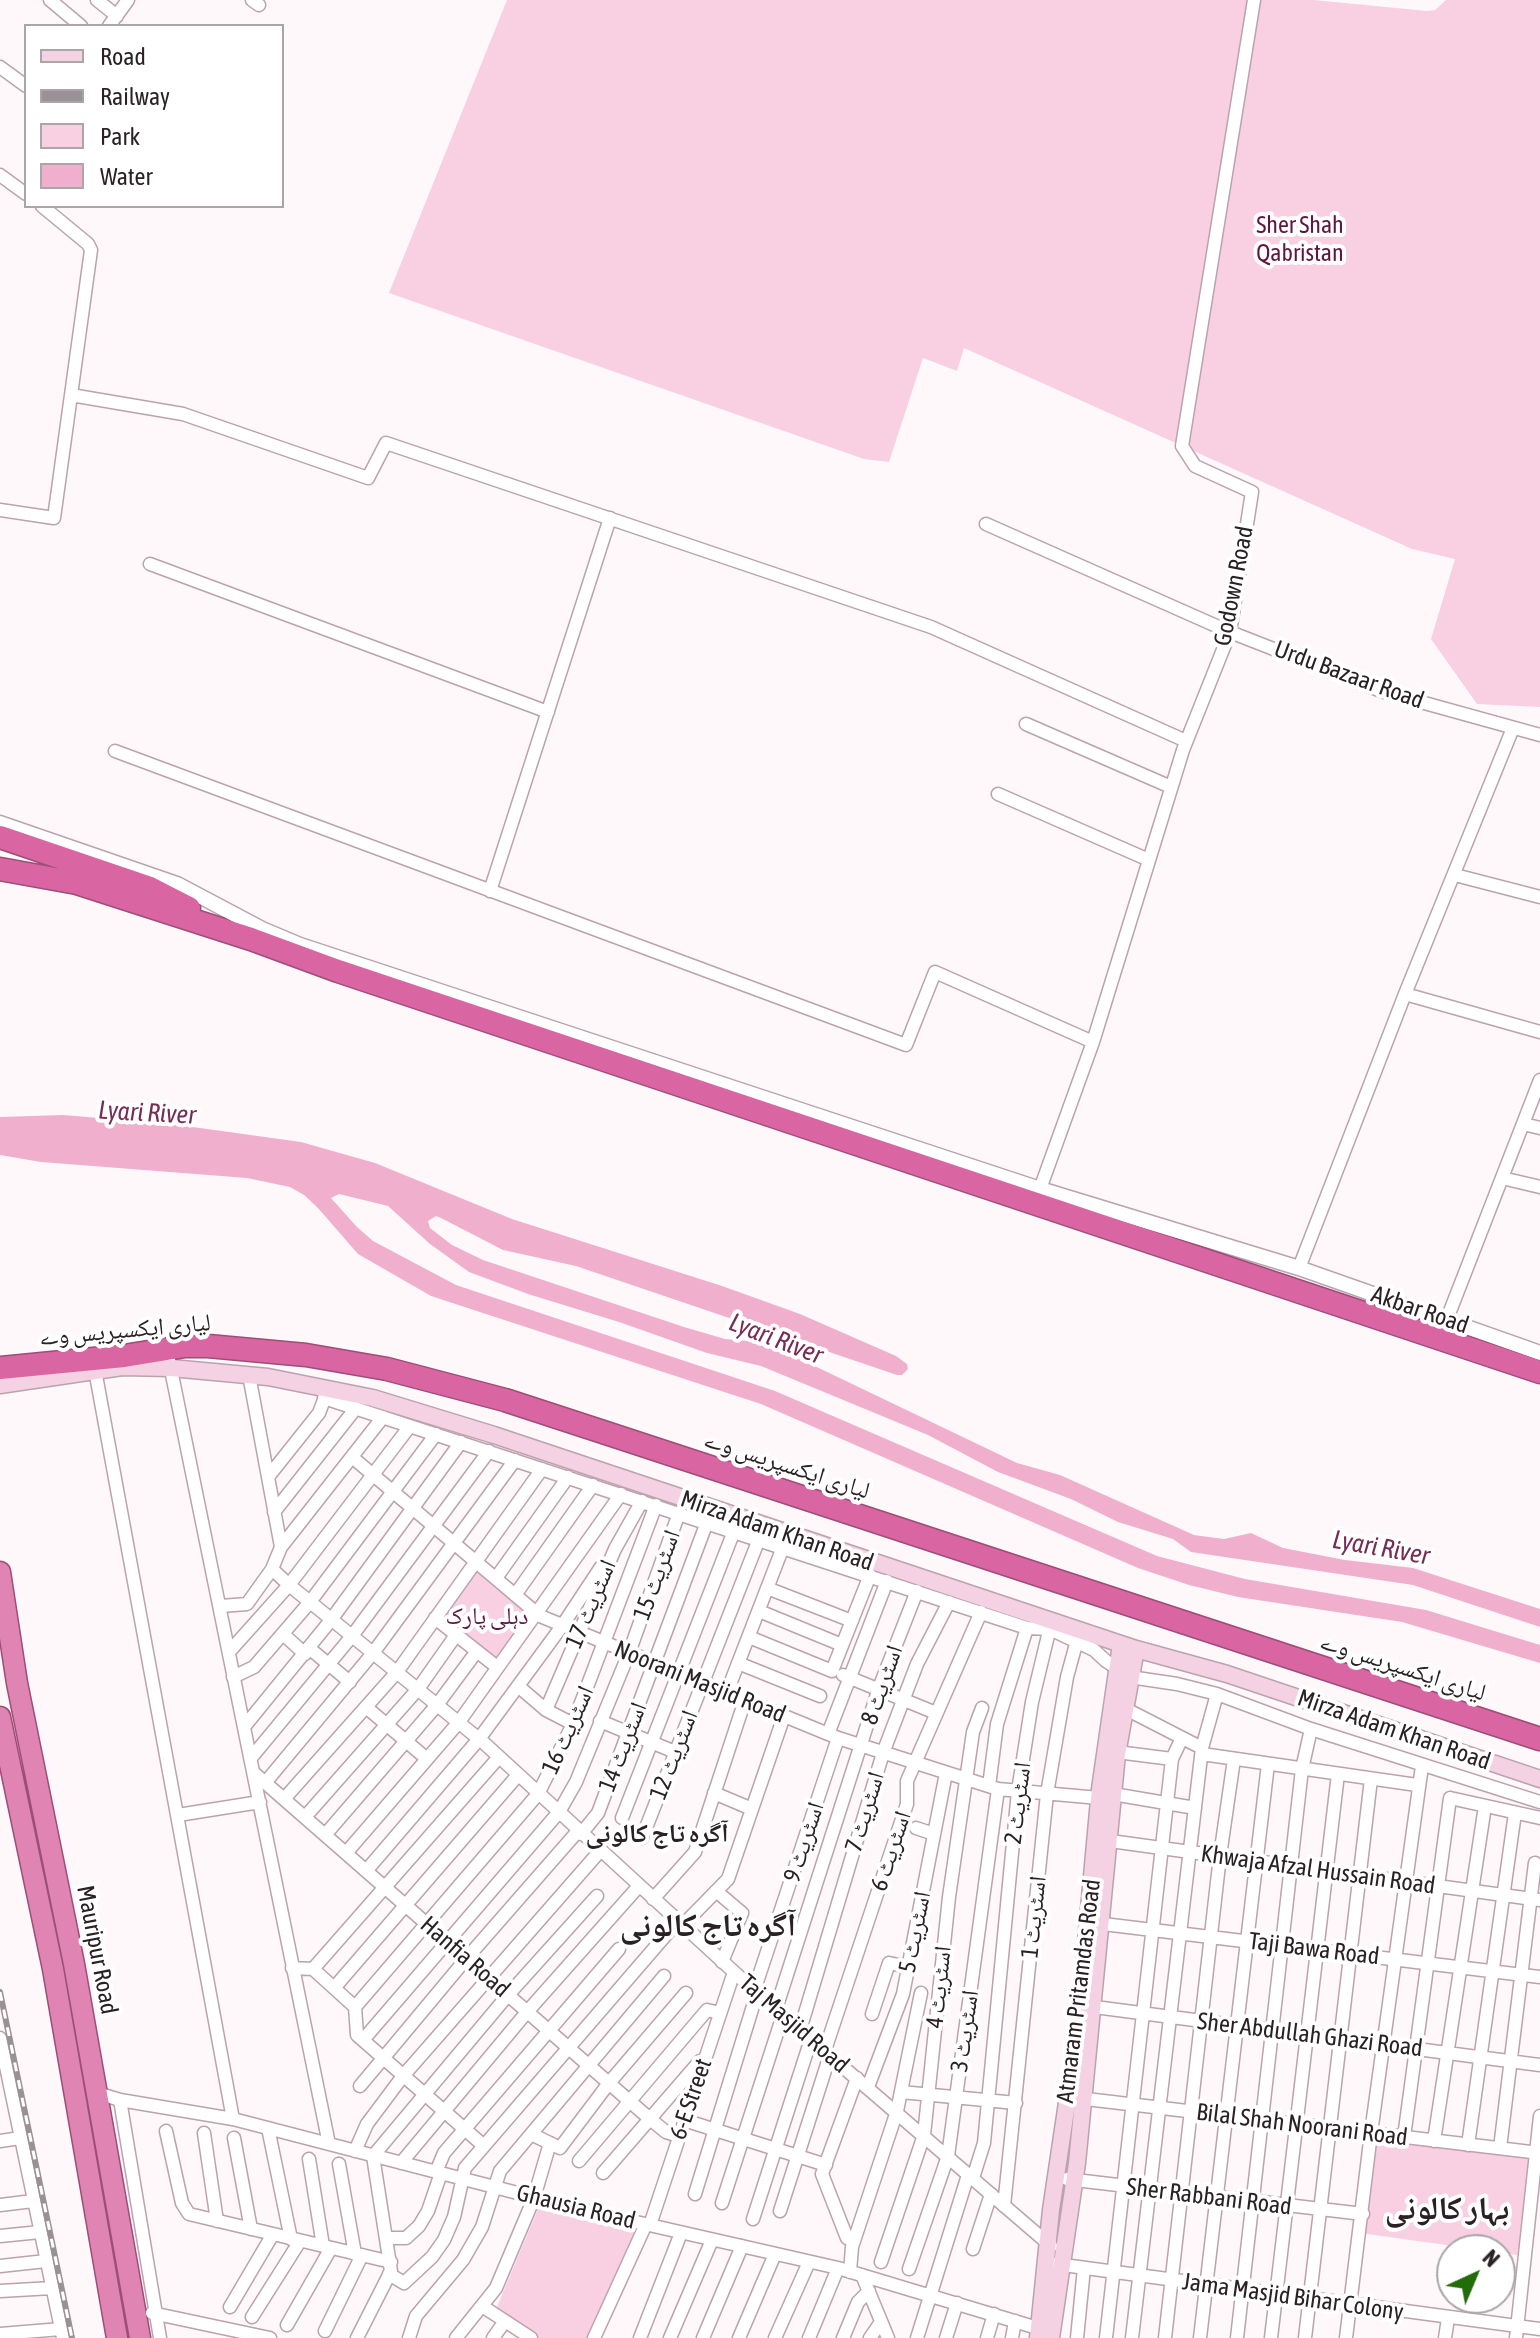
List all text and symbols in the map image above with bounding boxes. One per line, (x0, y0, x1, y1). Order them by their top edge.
legend (24, 24, 284, 208)
text: Road (100, 43, 146, 70)
text: Railway (100, 83, 170, 110)
text: Park (100, 123, 140, 150)
text: Water (100, 163, 153, 190)
park label: Sher Shah Qabristan (1256, 211, 1344, 267)
street label: Godown Road (1208, 524, 1260, 648)
street label: Urdu Bazaar Road (1270, 635, 1428, 715)
water label: Lyari River (97, 1095, 197, 1131)
street label: Akbar Road (1368, 1280, 1472, 1340)
water label: Lyari River (725, 1307, 827, 1371)
street label: لیاری ایکسپریس وے (38, 1308, 212, 1352)
street label: لیاری ایکسپریس وے (701, 1425, 873, 1505)
street label: Mirza Adam Khan Road (677, 1485, 877, 1577)
water label: Lyari River (1330, 1524, 1432, 1572)
street label: اسٹریٹ 15 (627, 1526, 687, 1624)
street label: اسٹریٹ 17 (559, 1555, 623, 1653)
park label: دہلی پارک (445, 1602, 529, 1630)
street label: لیاری ایکسپریس وے (1317, 1627, 1489, 1707)
street label: Noorani Masjid Road (610, 1635, 790, 1729)
street label: اسٹریٹ 8 (855, 1641, 909, 1729)
street label: اسٹریٹ 16 (536, 1681, 600, 1779)
street label: Mirza Adam Khan Road (1294, 1684, 1494, 1776)
street label: اسٹریٹ 14 (593, 1698, 653, 1796)
street label: اسٹریٹ 12 (644, 1706, 704, 1804)
street label: اسٹریٹ 2 (999, 1760, 1037, 1846)
street label: اسٹریٹ 7 (839, 1768, 891, 1856)
street label: اسٹریٹ 9 (778, 1798, 830, 1886)
street label: اسٹریٹ 6 (865, 1807, 917, 1895)
district label: آگرہ تاج کالونی (585, 1818, 729, 1850)
street label: Khwaja Afzal Hussain Road (1199, 1839, 1437, 1901)
street label: اسٹریٹ 1 (1015, 1875, 1053, 1959)
street label: Atmaram Pritamdas Road (1051, 1877, 1107, 2105)
street label: Mauripur Road (70, 1883, 124, 2017)
street label: اسٹریٹ 5 (893, 1889, 937, 1975)
district label: آگرہ تاج کالونی (620, 1907, 796, 1945)
street label: Hanfia Road (414, 1910, 516, 2004)
street label: Taji Bawa Road (1247, 1927, 1381, 1971)
street label: اسٹریٹ 4 (920, 1945, 958, 2029)
street label: Taj Masjid Road (733, 1969, 855, 2079)
street label: اسٹریٹ 3 (945, 1988, 985, 2074)
street label: Sher Abdullah Ghazi Road (1196, 2007, 1424, 2063)
street label: 6-E Street (664, 2055, 718, 2143)
street label: Bilal Shah Noorani Road (1195, 2098, 1409, 2152)
street label: Sher Rabbani Road (1125, 2173, 1293, 2221)
street label: Ghausia Road (514, 2178, 638, 2236)
district label: بہار کالونی (1385, 2190, 1509, 2228)
north arrow (1436, 2234, 1516, 2314)
text: N (1478, 2244, 1505, 2272)
street label: Jama Masjid Bihar Colony (1181, 2267, 1405, 2327)

